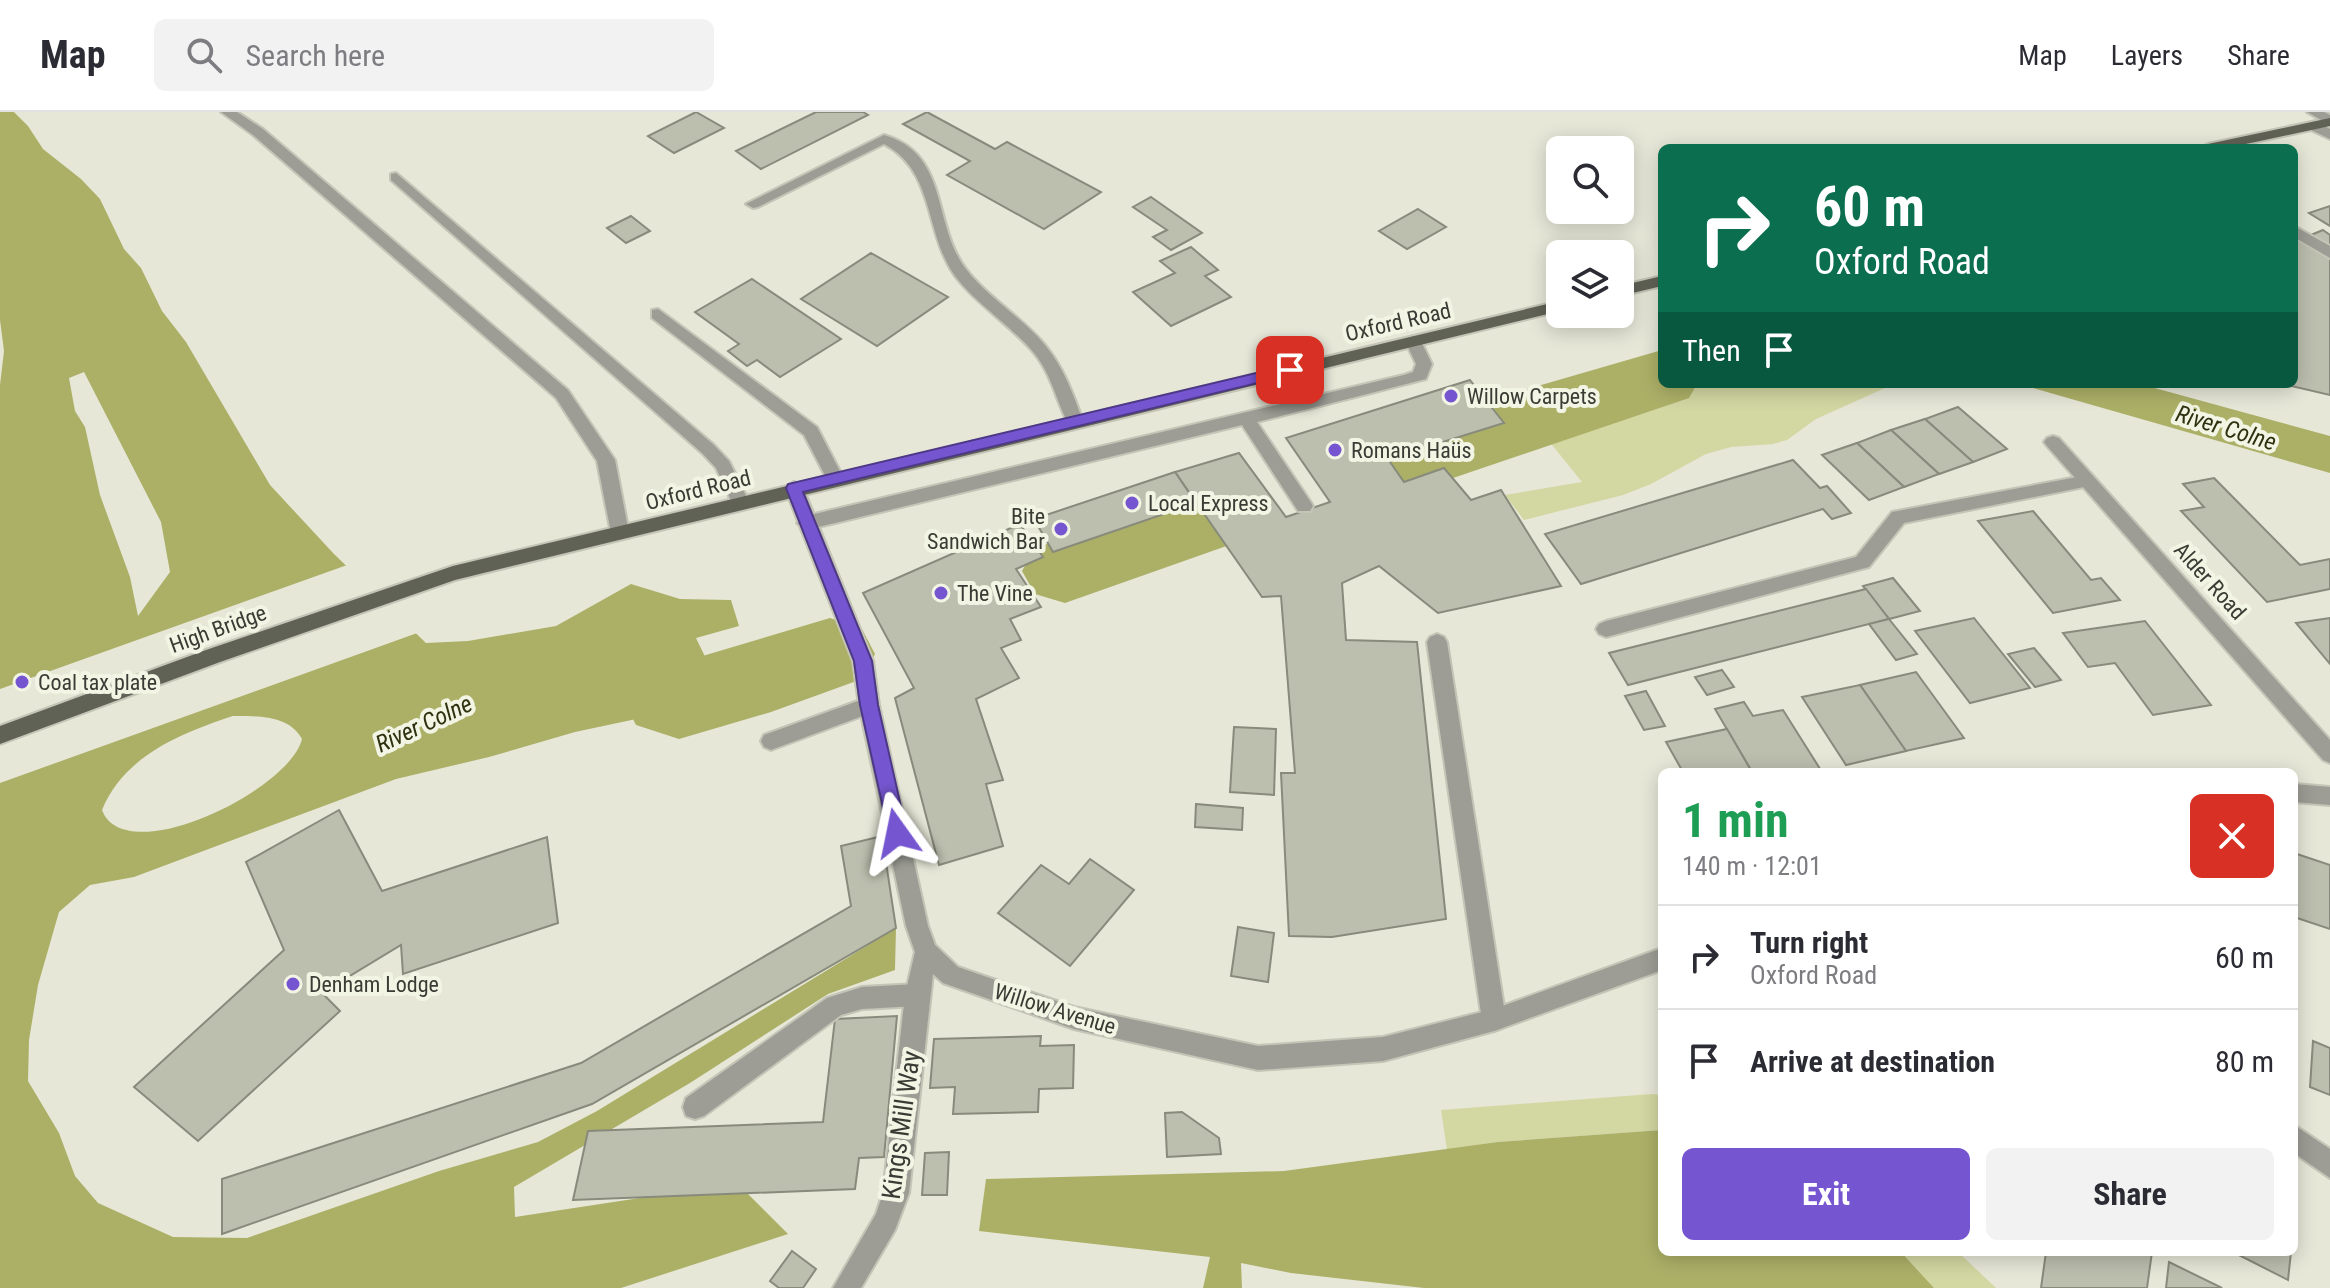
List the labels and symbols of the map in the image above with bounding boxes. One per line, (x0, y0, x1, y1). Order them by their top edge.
street label: Oxford Road (1343, 298, 1453, 346)
pin (1256, 336, 1324, 404)
place label: Willow Carpets (1467, 384, 1597, 409)
marker: Willow Carpets (1442, 387, 1460, 405)
water label: River Colne (2172, 399, 2280, 457)
place label: Romans Haüs (1351, 438, 1471, 463)
marker: Romans Haüs (1326, 441, 1344, 459)
street label: Oxford Road (643, 465, 753, 515)
place label: Local Express (1148, 491, 1269, 516)
marker: Local Express (1123, 494, 1141, 512)
place label: Bite Sandwich Bar (927, 504, 1045, 554)
marker: Bite Sandwich Bar (1052, 520, 1070, 538)
street label: Alder Road (2169, 537, 2251, 625)
place label: The Vine (957, 581, 1033, 606)
marker: The Vine (932, 584, 950, 602)
street label: High Bridge (166, 600, 270, 658)
place label: Coal tax plate (38, 670, 157, 695)
marker: Coal tax plate (13, 673, 31, 691)
water label: River Colne (371, 689, 477, 759)
position arrow (855, 791, 939, 875)
place label: Denham Lodge (309, 972, 439, 997)
marker: Denham Lodge (284, 975, 302, 993)
street label: Willow Avenue (991, 979, 1119, 1039)
street label: Kings Mill Way (876, 1049, 926, 1201)

